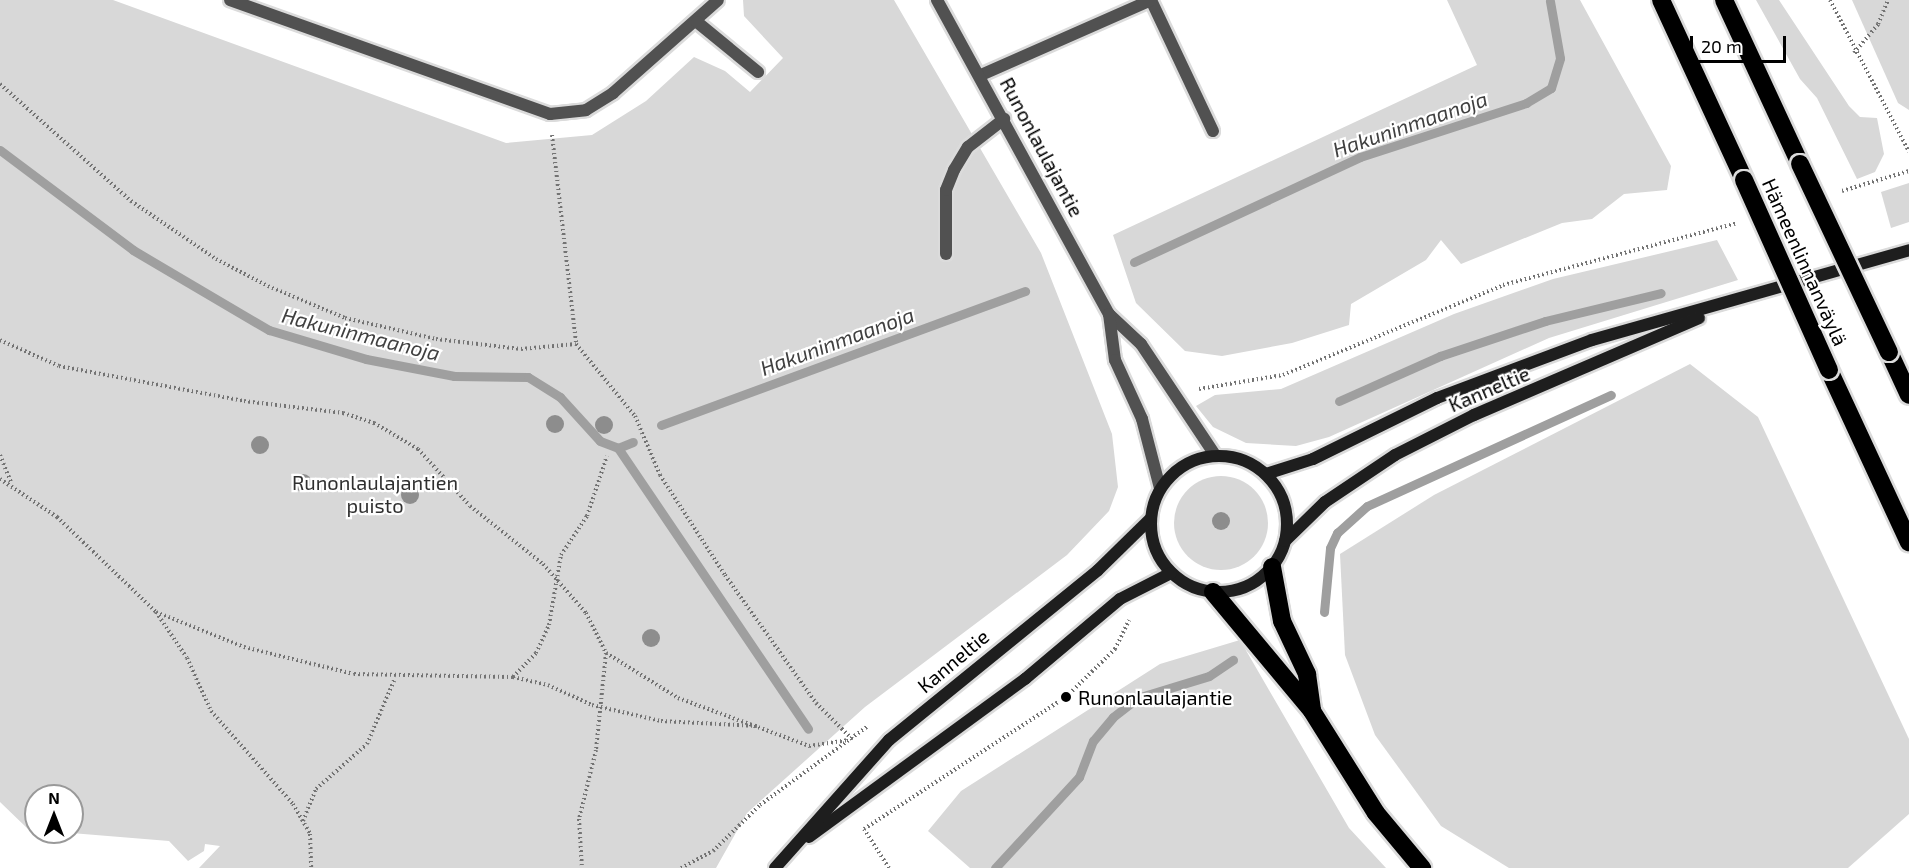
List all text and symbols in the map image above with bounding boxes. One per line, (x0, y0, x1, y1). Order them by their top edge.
scale bar (1693, 24, 1789, 62)
text: 20 m (1701, 35, 1742, 57)
street label: Runonlaulajantie (995, 73, 1089, 221)
water label: Hakuninmaanoja (1329, 86, 1491, 162)
street label: Hämeenlinnanväylä (1757, 175, 1853, 349)
water label: Hakuninmaanoja (757, 301, 917, 381)
water label: Hakuninmaanoja (279, 302, 443, 366)
street label: Kanneltie (1445, 361, 1533, 417)
park label: Runonlaulajantien puisto (292, 470, 458, 517)
street label: Kanneltie (912, 624, 994, 698)
place label: Runonlaulajantie (1078, 685, 1233, 709)
marker: Runonlaulajantie (1059, 690, 1073, 704)
north arrow (24, 784, 84, 844)
text: N (48, 788, 60, 807)

